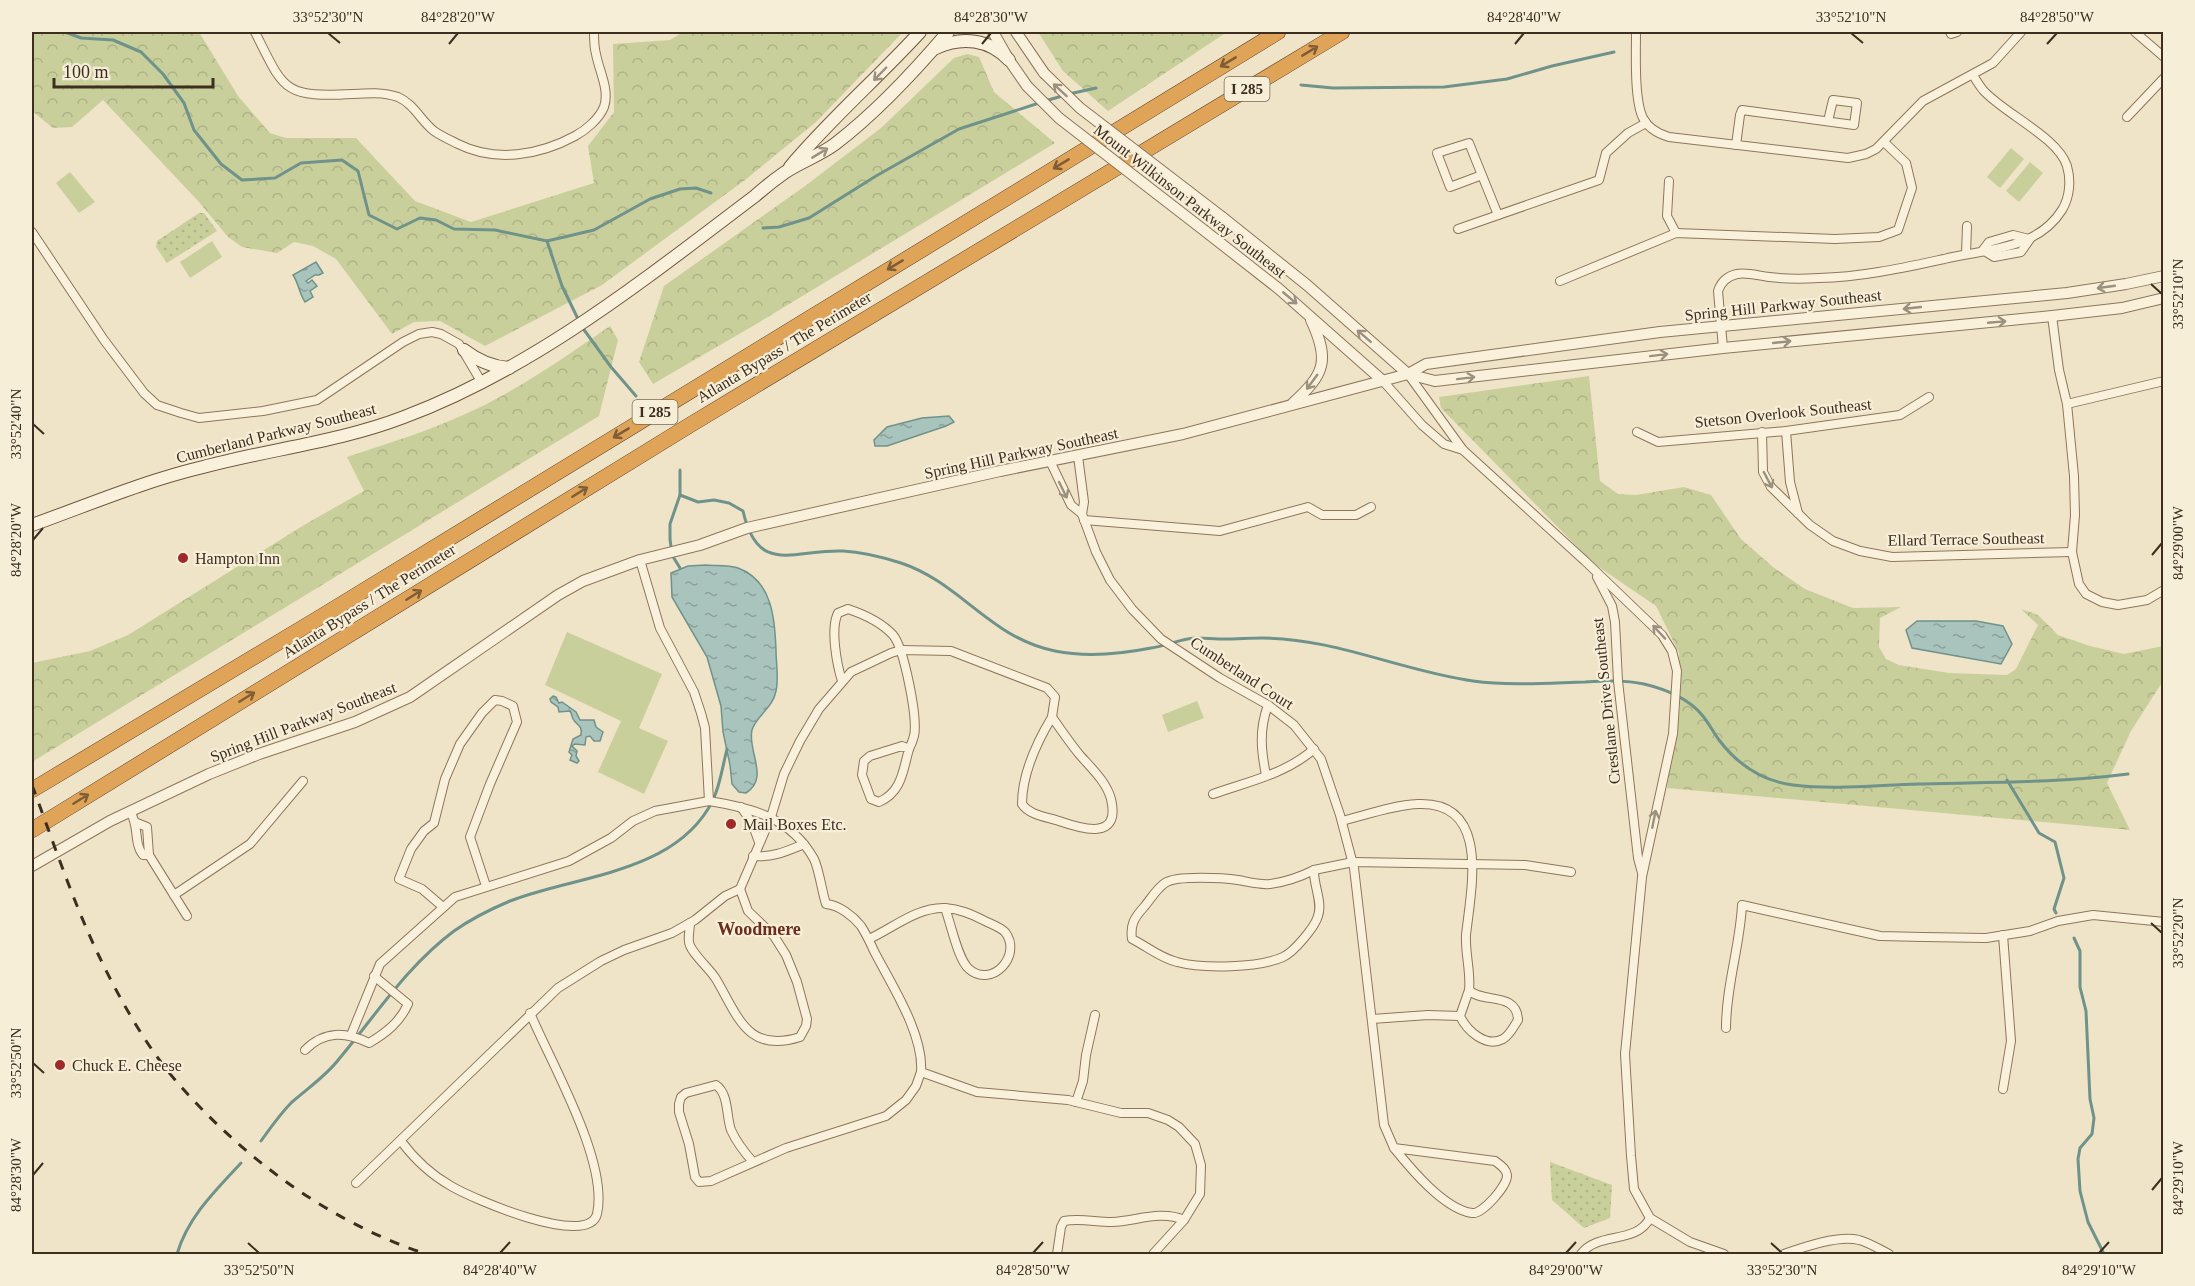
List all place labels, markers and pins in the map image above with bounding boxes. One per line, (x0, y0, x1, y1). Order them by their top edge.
place label: Hampton Inn (195, 550, 280, 568)
marker: Hampton Inn (176, 551, 190, 565)
place label: Mail Boxes Etc. (743, 816, 847, 833)
marker: Mail Boxes Etc. (724, 817, 738, 831)
place label: Chuck E. Cheese (72, 1057, 182, 1074)
marker: Chuck E. Cheese (53, 1058, 67, 1072)

